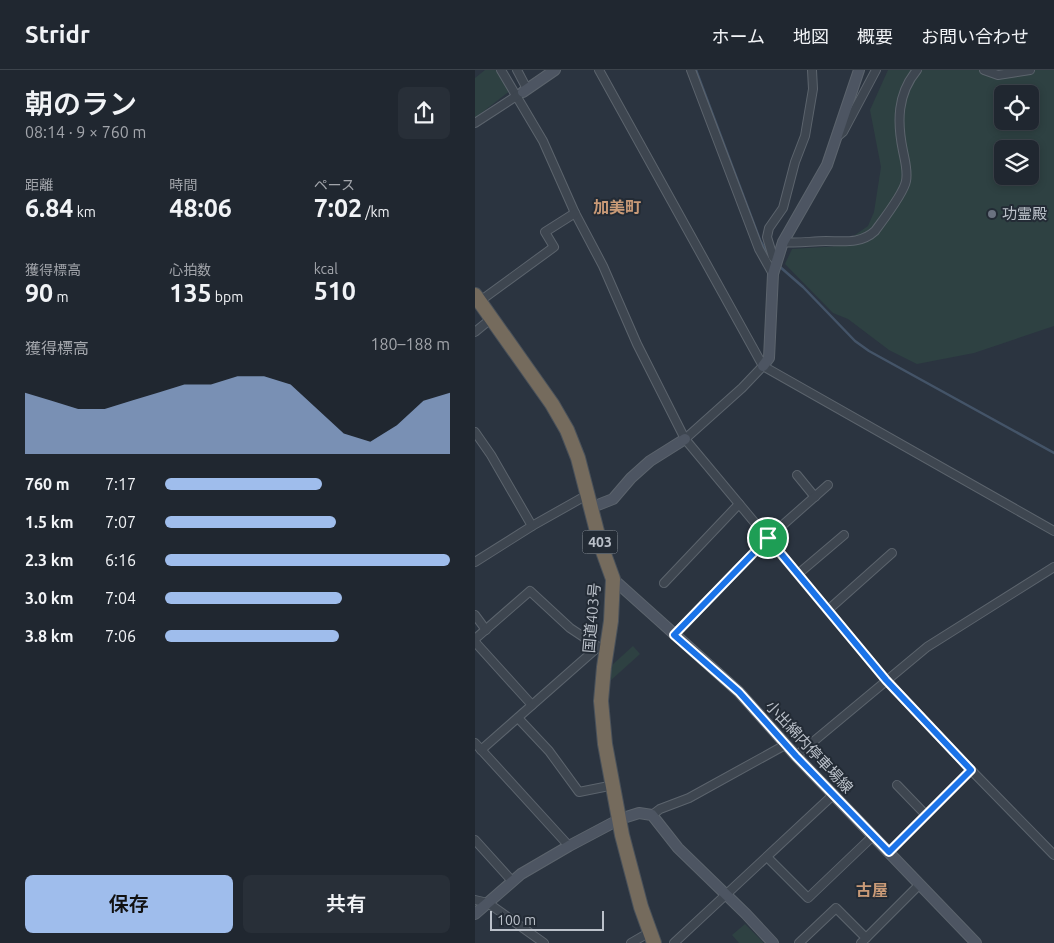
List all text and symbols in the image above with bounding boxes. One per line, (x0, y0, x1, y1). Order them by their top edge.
text: Stridr (25, 21, 90, 48)
text: ホーム (712, 26, 765, 46)
text: 地図 (793, 26, 829, 46)
text: 概要 (857, 26, 893, 46)
text: お問い合わせ (921, 26, 1029, 46)
map controls (994, 85, 1039, 185)
button: locate (994, 85, 1039, 130)
button: share (398, 87, 450, 139)
text: 朝のラン (25, 88, 137, 119)
text: 08:14 · 9 × 760 m (25, 123, 146, 141)
button: layers (994, 140, 1039, 185)
text: 距離 (25, 177, 53, 193)
text: 時間 (169, 177, 197, 193)
text: ペース (314, 177, 355, 193)
text: 6.84 (25, 194, 73, 222)
text: 48:06 (169, 194, 232, 222)
text: 7:02 (314, 194, 362, 222)
district label: 加美町 (593, 198, 641, 216)
text: km (73, 204, 96, 220)
text: /km (362, 204, 390, 220)
place label: 功霊殿 (1002, 205, 1047, 222)
marker: 功霊殿 (986, 208, 998, 220)
text: kcal (314, 261, 338, 277)
text: 獲得標高 (25, 262, 81, 278)
text: 心拍数 (169, 262, 211, 278)
text: 510 (314, 277, 356, 305)
text: 90 (25, 279, 53, 307)
text: 135 (169, 279, 212, 307)
text: m (53, 289, 69, 305)
text: bpm (212, 289, 243, 305)
text: 180–188 m (370, 335, 450, 353)
text: 獲得標高 (25, 339, 89, 357)
text: 760 m (25, 475, 70, 493)
text: 7:17 (105, 475, 136, 493)
text: 1.5 km (25, 513, 74, 531)
text: 7:07 (105, 513, 136, 531)
pin (747, 517, 789, 559)
icon: arrive (754, 524, 782, 552)
road number: 403 (583, 531, 617, 554)
text: 2.3 km (25, 551, 74, 569)
text: 6:16 (105, 551, 136, 569)
street label: 国道403号 (580, 582, 603, 654)
text: 3.0 km (25, 589, 74, 607)
text: 7:04 (105, 589, 136, 607)
text: 3.8 km (25, 627, 74, 645)
text: 7:06 (105, 627, 136, 645)
street label: 小出綿内停車場線 (762, 697, 857, 796)
button: 保存 (25, 875, 233, 933)
button: 共有 (243, 875, 450, 933)
district label: 古屋 (856, 881, 888, 899)
scale bar (490, 908, 604, 931)
text: 100 m (497, 912, 536, 928)

